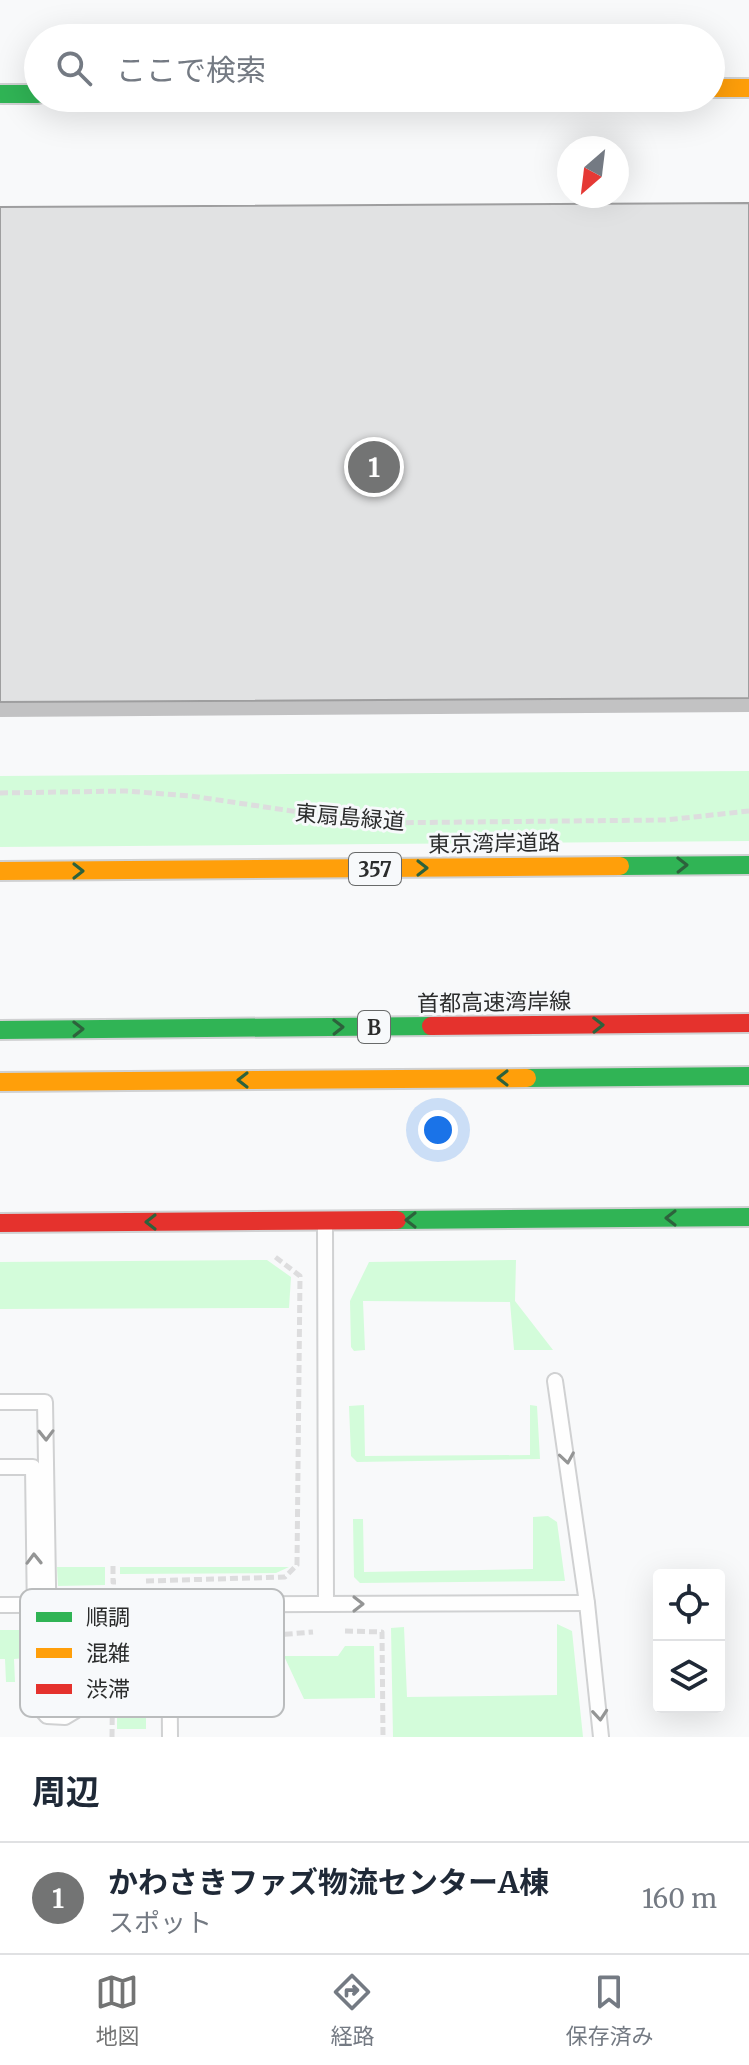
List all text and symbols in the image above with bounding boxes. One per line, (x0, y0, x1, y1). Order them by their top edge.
search box (24, 24, 725, 112)
icon: search (52, 46, 96, 90)
text: ここで検索 (116, 51, 266, 89)
north arrow (557, 136, 629, 208)
pin: 1 (348, 437, 400, 497)
street label: 東扇島緑道 (294, 798, 406, 836)
street label: 東京湾岸道路 (428, 828, 560, 858)
road number: 357 (349, 853, 401, 885)
one-way arrow (676, 857, 689, 874)
one-way arrow (416, 859, 429, 877)
one-way arrow (72, 862, 85, 880)
street label: 首都高速湾岸線 (417, 987, 571, 1017)
road number: B (358, 1011, 390, 1043)
one-way arrow (592, 1016, 605, 1034)
one-way arrow (332, 1018, 345, 1036)
one-way arrow (72, 1021, 85, 1038)
one-way arrow (496, 1069, 509, 1087)
one-way arrow (236, 1071, 249, 1089)
your location (418, 1110, 458, 1150)
one-way arrow (664, 1209, 677, 1227)
one-way arrow (404, 1211, 417, 1229)
one-way arrow (144, 1213, 157, 1231)
one-way arrow (37, 1429, 54, 1442)
one-way arrow (558, 1451, 575, 1464)
one-way arrow (25, 1552, 43, 1565)
map controls (653, 1569, 725, 1713)
button: locate (653, 1569, 725, 1641)
legend (20, 1589, 284, 1717)
one-way arrow (352, 1595, 365, 1613)
text: 順調 (86, 1603, 130, 1631)
text: 混雑 (86, 1639, 130, 1667)
button: layers (653, 1641, 725, 1713)
text: 渋滞 (86, 1675, 130, 1703)
one-way arrow (591, 1709, 608, 1722)
text: 周辺 (32, 1771, 100, 1813)
text: かわさきファズ物流センターA棟 (108, 1863, 549, 1901)
text: 1 (52, 1882, 64, 1915)
text: 160 m (642, 1882, 717, 1915)
text: スポット (108, 1906, 212, 1939)
tab: 地図 (95, 1970, 140, 2050)
tab: 経路 (330, 1970, 375, 2050)
tab: 保存済み (565, 1970, 654, 2050)

